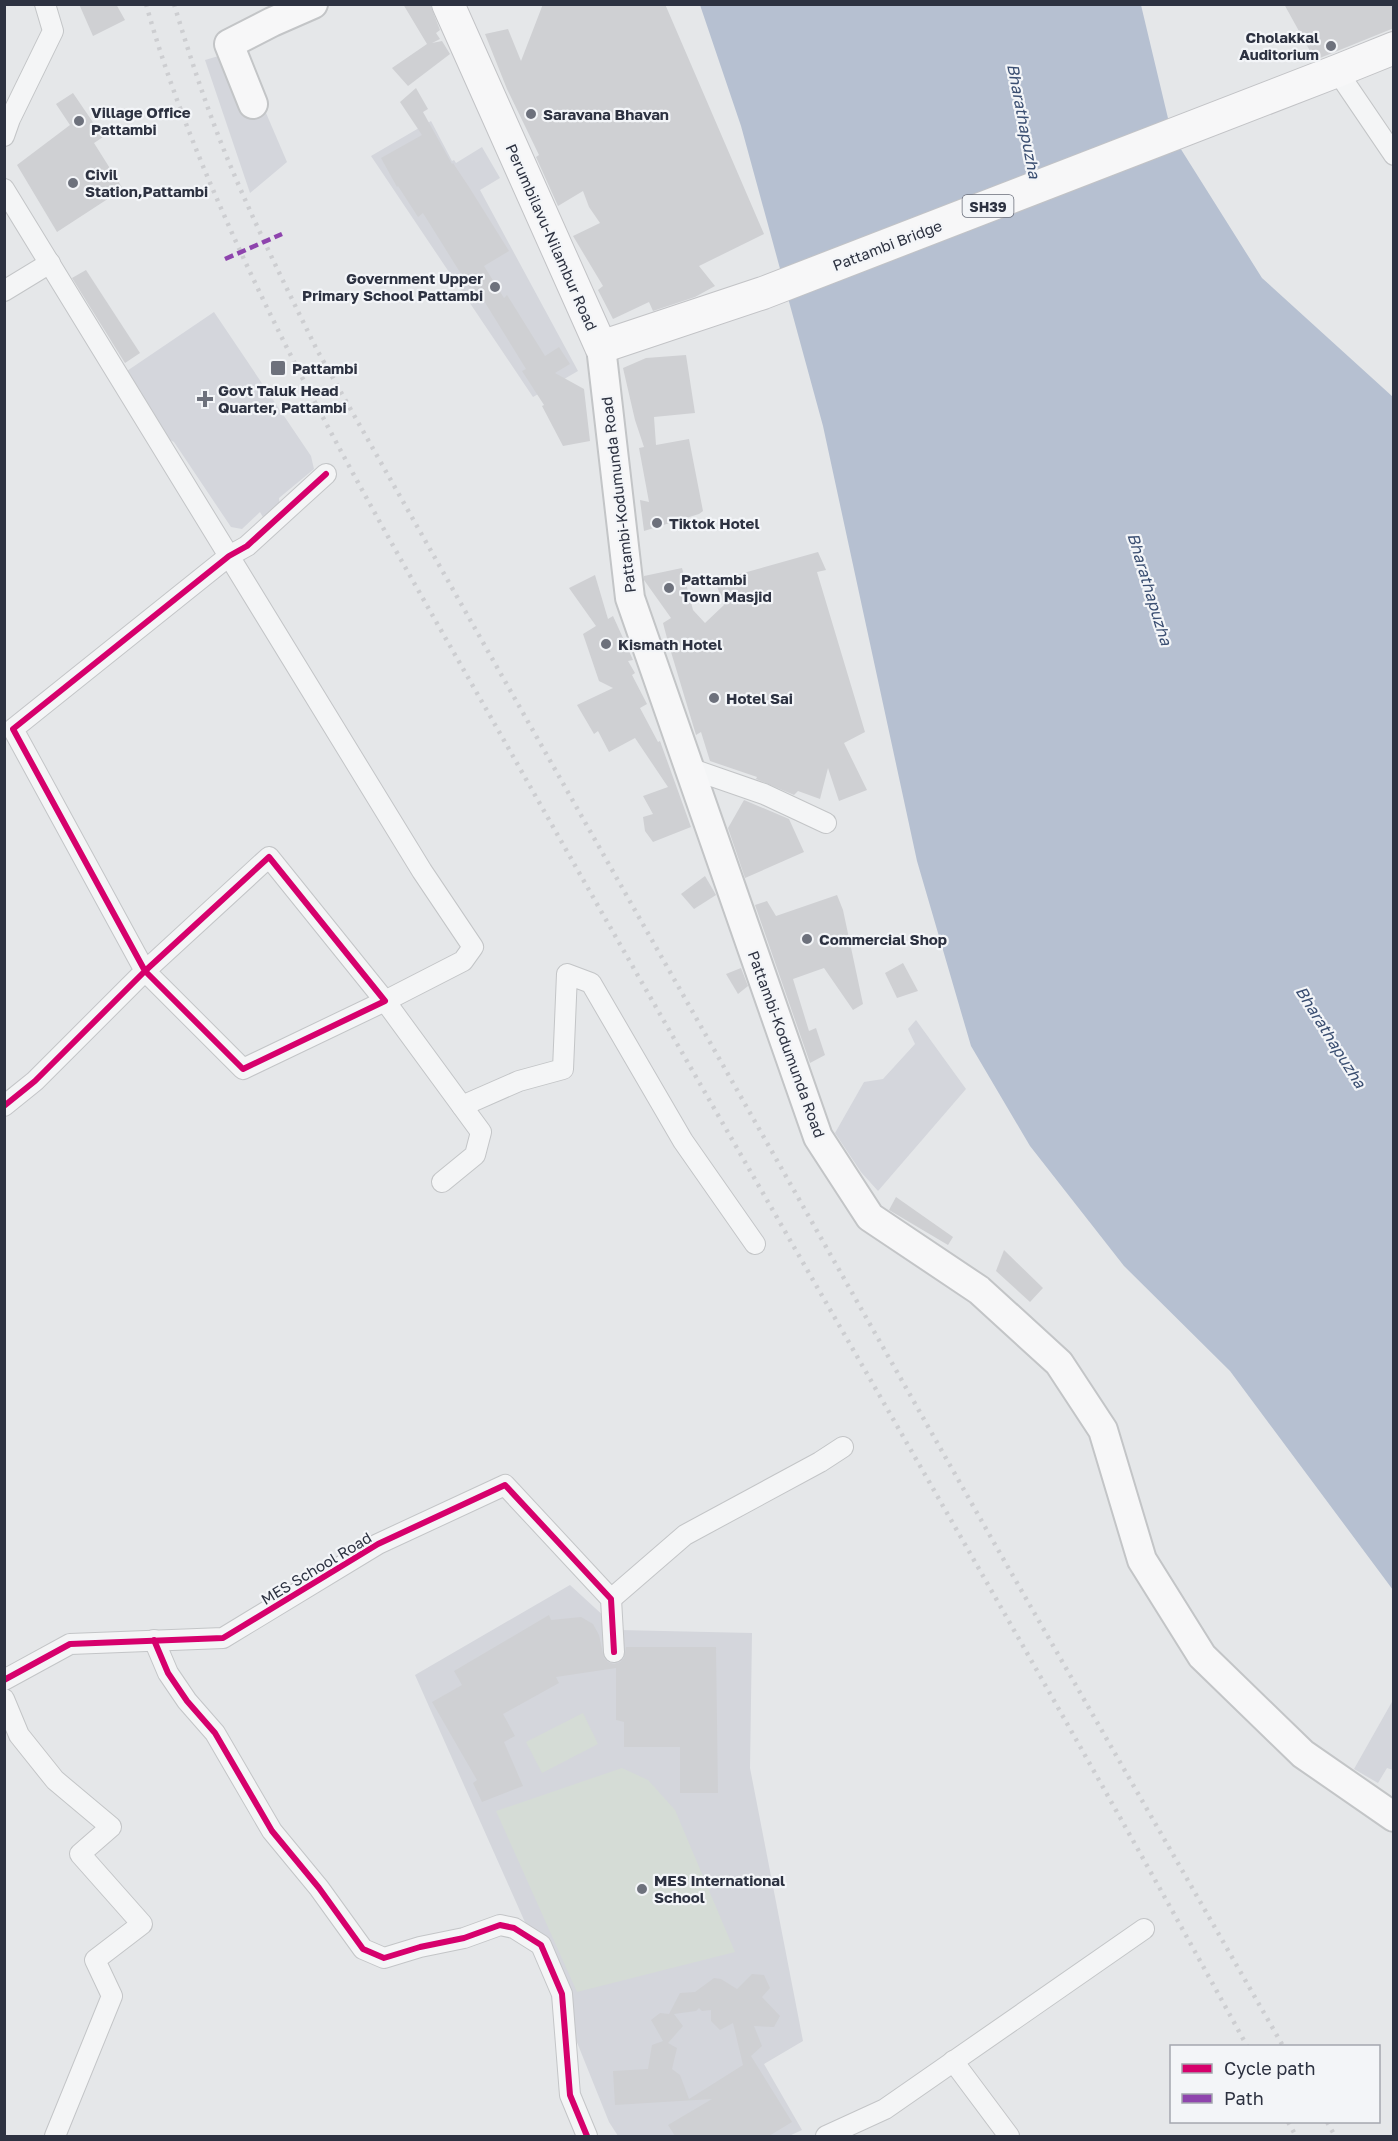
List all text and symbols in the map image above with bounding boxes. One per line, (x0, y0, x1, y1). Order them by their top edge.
place label: Cholakkal Auditorium (1239, 28, 1319, 63)
marker: Cholakkal Auditorium (1324, 39, 1338, 53)
water label: Bharathapuzha (1003, 62, 1045, 181)
place label: Village Office Pattambi (91, 103, 191, 138)
place label: Saravana Bhavan (543, 105, 669, 123)
marker: Saravana Bhavan (524, 107, 538, 121)
marker: Village Office Pattambi (72, 114, 86, 128)
street label: Perumbilavu-Nilambur Road (503, 141, 601, 333)
place label: Civil Station,Pattambi (85, 165, 208, 200)
marker: Civil Station,Pattambi (66, 176, 80, 190)
road number: SH39 (962, 195, 1014, 217)
street label: Pattambi Bridge (830, 216, 944, 274)
place label: Government Upper Primary School Pattambi (302, 269, 483, 304)
marker: Government Upper Primary School Pattambi (488, 280, 502, 294)
marker: Pattambi (269, 359, 287, 377)
place label: Pattambi (292, 359, 358, 377)
place label: Govt Taluk Head Quarter, Pattambi (218, 381, 347, 416)
marker: Govt Taluk Head Quarter, Pattambi (196, 390, 214, 408)
street label: Pattambi-Kodumunda Road (597, 396, 639, 594)
place label: Tiktok Hotel (669, 514, 759, 532)
marker: Tiktok Hotel (650, 516, 664, 530)
water label: Bharathapuzha (1123, 530, 1177, 648)
place label: Pattambi Town Masjid (681, 570, 772, 605)
marker: Pattambi Town Masjid (662, 581, 676, 595)
place label: Kismath Hotel (618, 635, 722, 653)
marker: Kismath Hotel (599, 637, 613, 651)
place label: Hotel Sai (726, 689, 793, 707)
marker: Hotel Sai (707, 691, 721, 705)
place label: Commercial Shop (819, 930, 947, 948)
marker: Commercial Shop (800, 932, 814, 946)
street label: Pattambi-Kodumunda Road (745, 948, 829, 1140)
water label: Bharathapuzha (1292, 982, 1371, 1092)
street label: MES School Road (257, 1528, 375, 1608)
place label: MES International School (654, 1871, 785, 1906)
marker: MES International School (635, 1882, 649, 1896)
legend (1170, 2045, 1380, 2123)
text: Cycle path (1224, 2057, 1316, 2079)
text: Path (1224, 2087, 1264, 2109)

